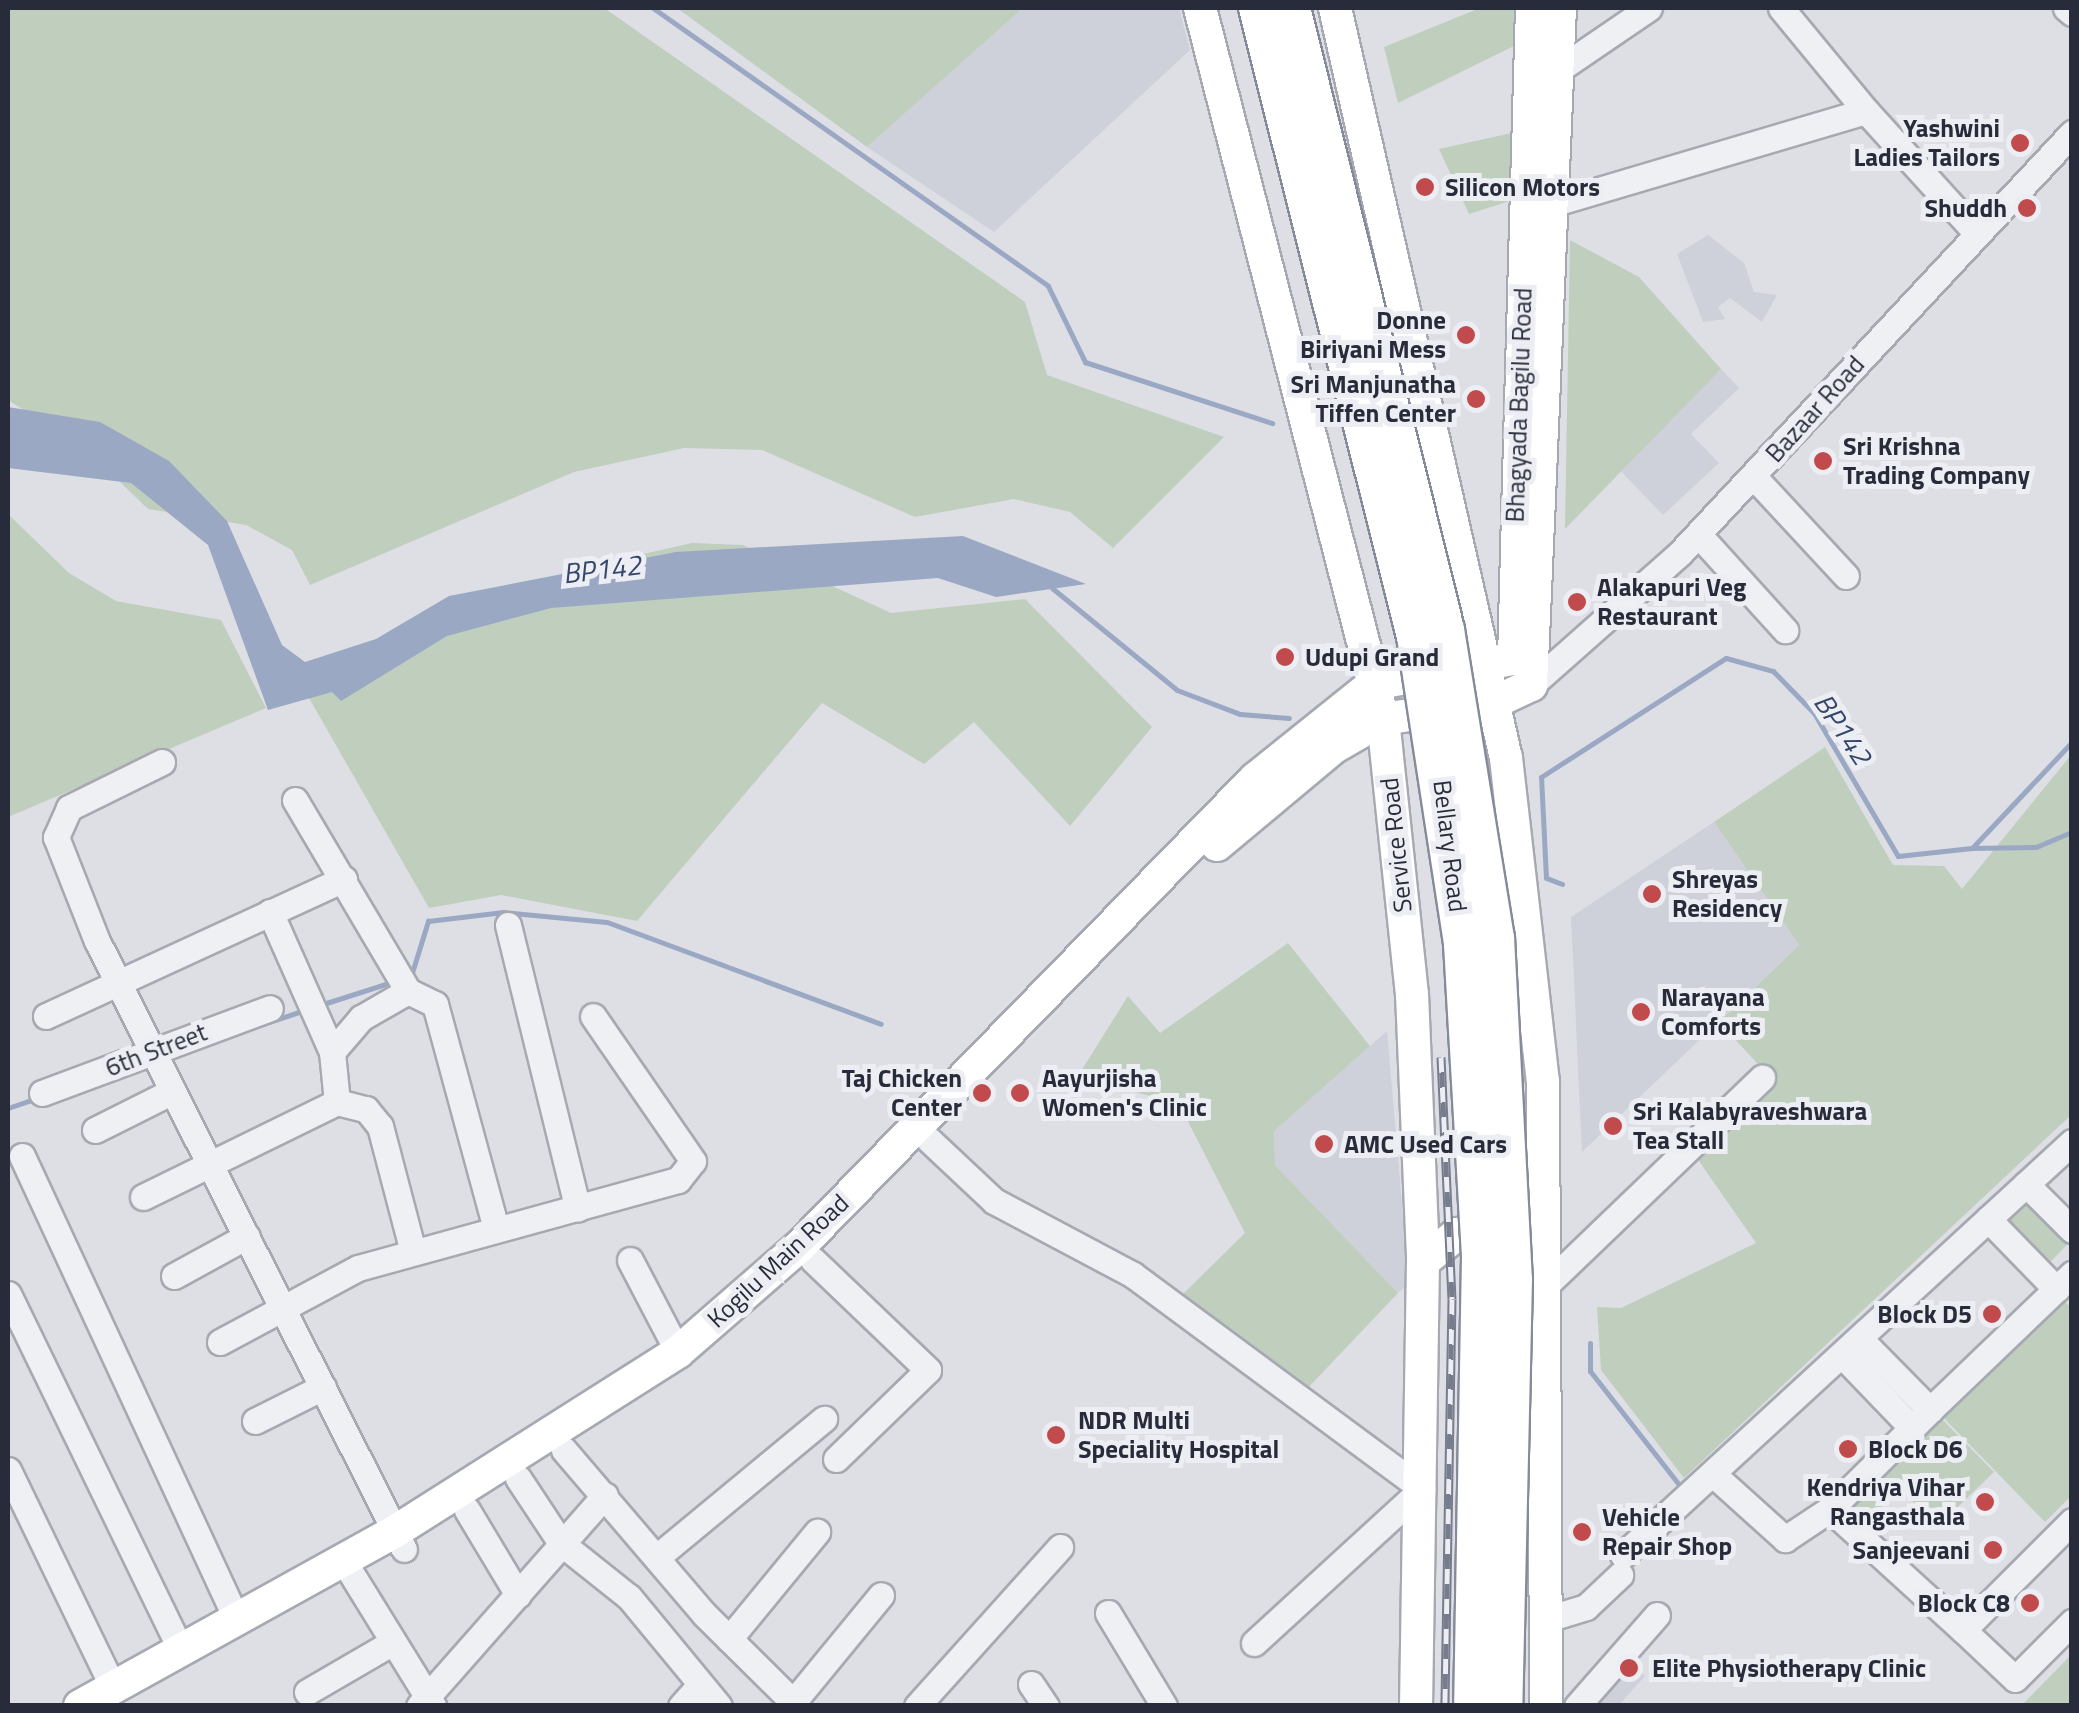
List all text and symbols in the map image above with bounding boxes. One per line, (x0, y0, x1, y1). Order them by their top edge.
place label: Yashwini Ladies Tailors (1853, 114, 2000, 173)
marker: Yashwini Ladies Tailors (2009, 132, 2031, 154)
place label: Silicon Motors (1445, 172, 1600, 202)
marker: Silicon Motors (1414, 176, 1436, 198)
place label: Shuddh (1924, 193, 2007, 223)
marker: Shuddh (2016, 197, 2038, 219)
street label: Bhagyada Bagilu Road (1500, 287, 1538, 523)
place label: Donne Biriyani Mess (1300, 306, 1446, 365)
marker: Donne Biriyani Mess (1455, 324, 1477, 346)
street label: Bazaar Road (1759, 350, 1871, 468)
place label: Sri Manjunatha Tiffen Center (1291, 370, 1456, 429)
marker: Sri Manjunatha Tiffen Center (1465, 388, 1487, 410)
place label: Sri Krishna Trading Company (1843, 432, 2030, 491)
marker: Sri Krishna Trading Company (1812, 450, 1834, 472)
water label: BP142 (561, 548, 643, 590)
place label: Alakapuri Veg Restaurant (1597, 573, 1746, 632)
marker: Alakapuri Veg Restaurant (1566, 591, 1588, 613)
place label: Udupi Grand (1305, 642, 1439, 672)
marker: Udupi Grand (1274, 646, 1296, 668)
water label: BP142 (1807, 687, 1879, 771)
street label: Service Road (1374, 776, 1418, 914)
street label: Bellary Road (1427, 778, 1473, 914)
place label: Shreyas Residency (1672, 865, 1782, 924)
marker: Shreyas Residency (1641, 883, 1663, 905)
place label: Narayana Comforts (1661, 983, 1765, 1042)
marker: Narayana Comforts (1630, 1001, 1652, 1023)
street label: 6th Street (101, 1017, 211, 1083)
place label: Taj Chicken Center (842, 1064, 962, 1123)
place label: Aayurjisha Women's Clinic (1042, 1064, 1207, 1123)
marker: Aayurjisha Women's Clinic (1007, 1080, 1033, 1106)
marker: Taj Chicken Center (971, 1082, 993, 1104)
place label: Sri Kalabyraveshwara Tea Stall (1633, 1097, 1867, 1156)
marker: Sri Kalabyraveshwara Tea Stall (1602, 1115, 1624, 1137)
place label: AMC Used Cars (1344, 1129, 1507, 1159)
marker: AMC Used Cars (1313, 1133, 1335, 1155)
street label: Kogilu Main Road (701, 1188, 855, 1334)
place label: Block D5 (1877, 1299, 1972, 1329)
marker: Block D5 (1981, 1303, 2003, 1325)
place label: NDR Multi Speciality Hospital (1078, 1406, 1279, 1465)
marker: NDR Multi Speciality Hospital (1043, 1422, 1069, 1448)
place label: Block D6 (1868, 1434, 1963, 1464)
marker: Block D6 (1837, 1438, 1859, 1460)
place label: Kendriya Vihar Rangasthala (1807, 1473, 1965, 1532)
marker: Kendriya Vihar Rangasthala (1974, 1491, 1996, 1513)
place label: Vehicle Repair Shop (1602, 1503, 1732, 1562)
marker: Vehicle Repair Shop (1571, 1521, 1593, 1543)
place label: Sanjeevani (1853, 1535, 1970, 1565)
marker: Sanjeevani (1980, 1537, 2006, 1563)
place label: Block C8 (1918, 1588, 2010, 1618)
marker: Block C8 (2019, 1592, 2041, 1614)
place label: Elite Physiotherapy Clinic (1652, 1653, 1926, 1683)
marker: Elite Physiotherapy Clinic (1616, 1655, 1642, 1681)

